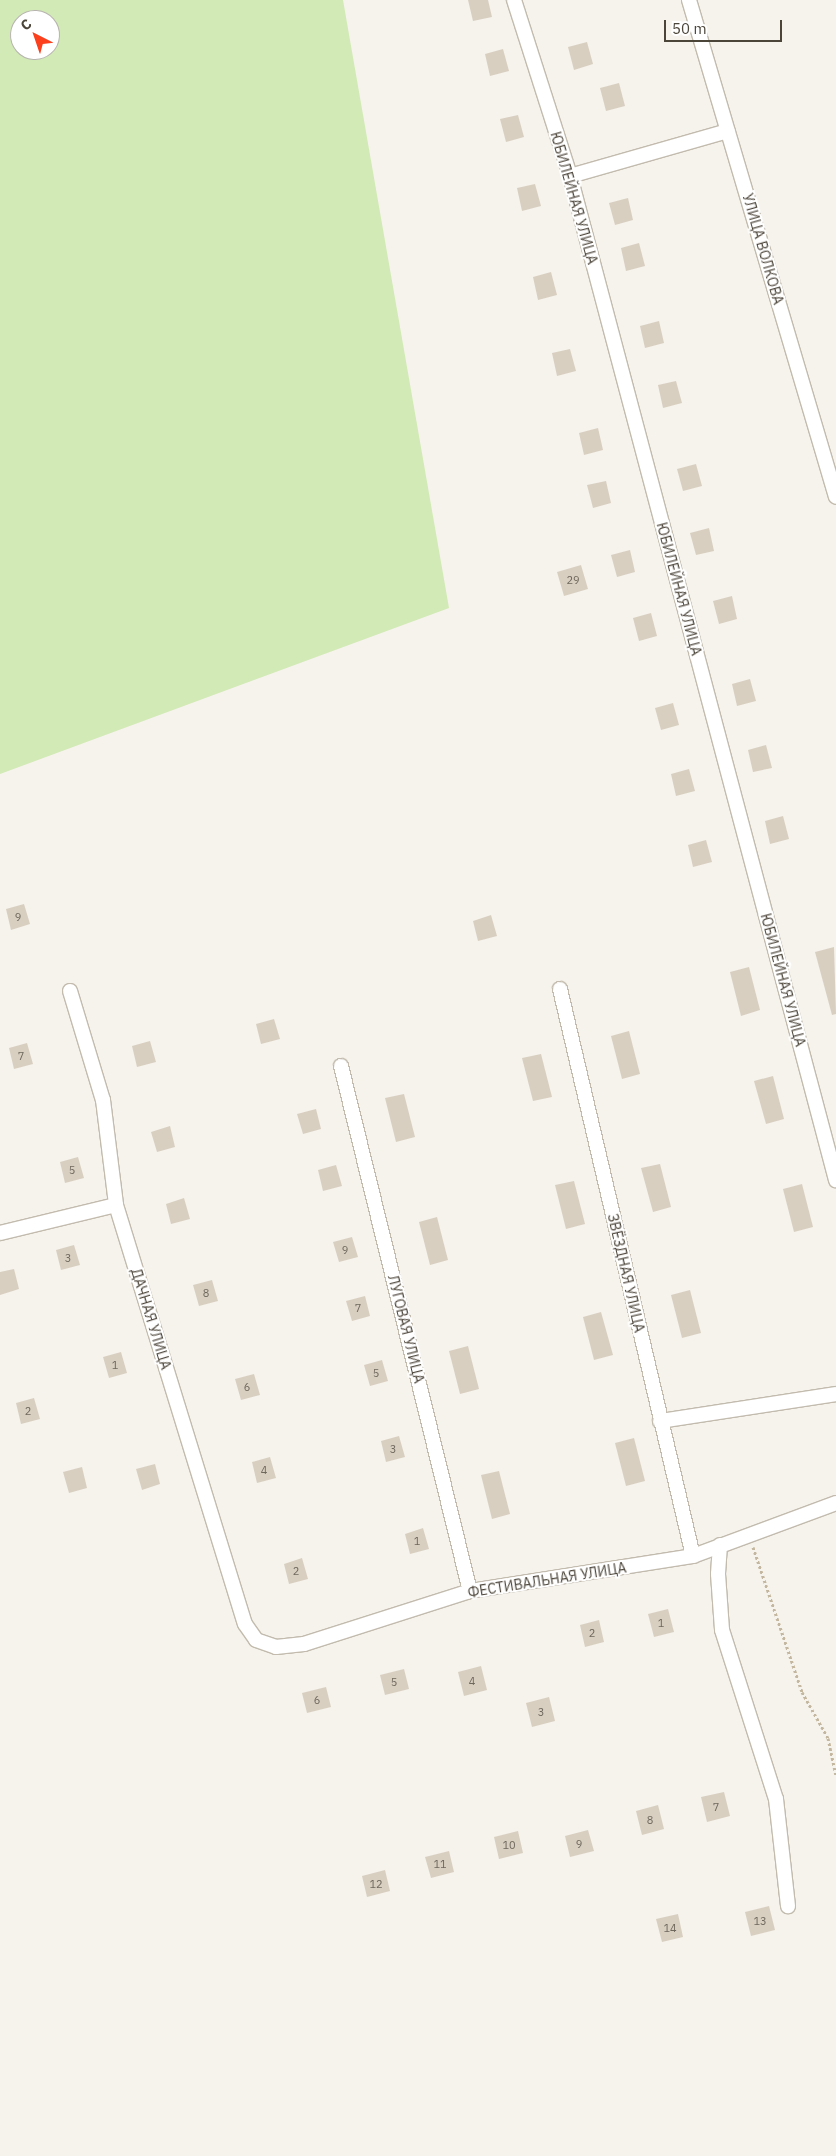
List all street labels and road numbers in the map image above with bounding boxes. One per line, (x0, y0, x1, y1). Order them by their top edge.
street label: ЮБИЛЕЙНАЯ УЛИЦА (547, 130, 601, 266)
street label: УЛИЦА ВОЛКОВА (739, 192, 787, 306)
street label: ЮБИЛЕЙНАЯ УЛИЦА (653, 521, 705, 657)
street label: ЮБИЛЕЙНАЯ УЛИЦА (757, 912, 809, 1048)
street label: ЗВЁЗДНАЯ УЛИЦА (604, 1212, 648, 1334)
street label: ДАЧНАЯ УЛИЦА (128, 1266, 174, 1372)
street label: ЛУГОВАЯ УЛИЦА (384, 1273, 428, 1385)
street label: ФЕСТИВАЛЬНАЯ УЛИЦА (466, 1559, 628, 1601)

